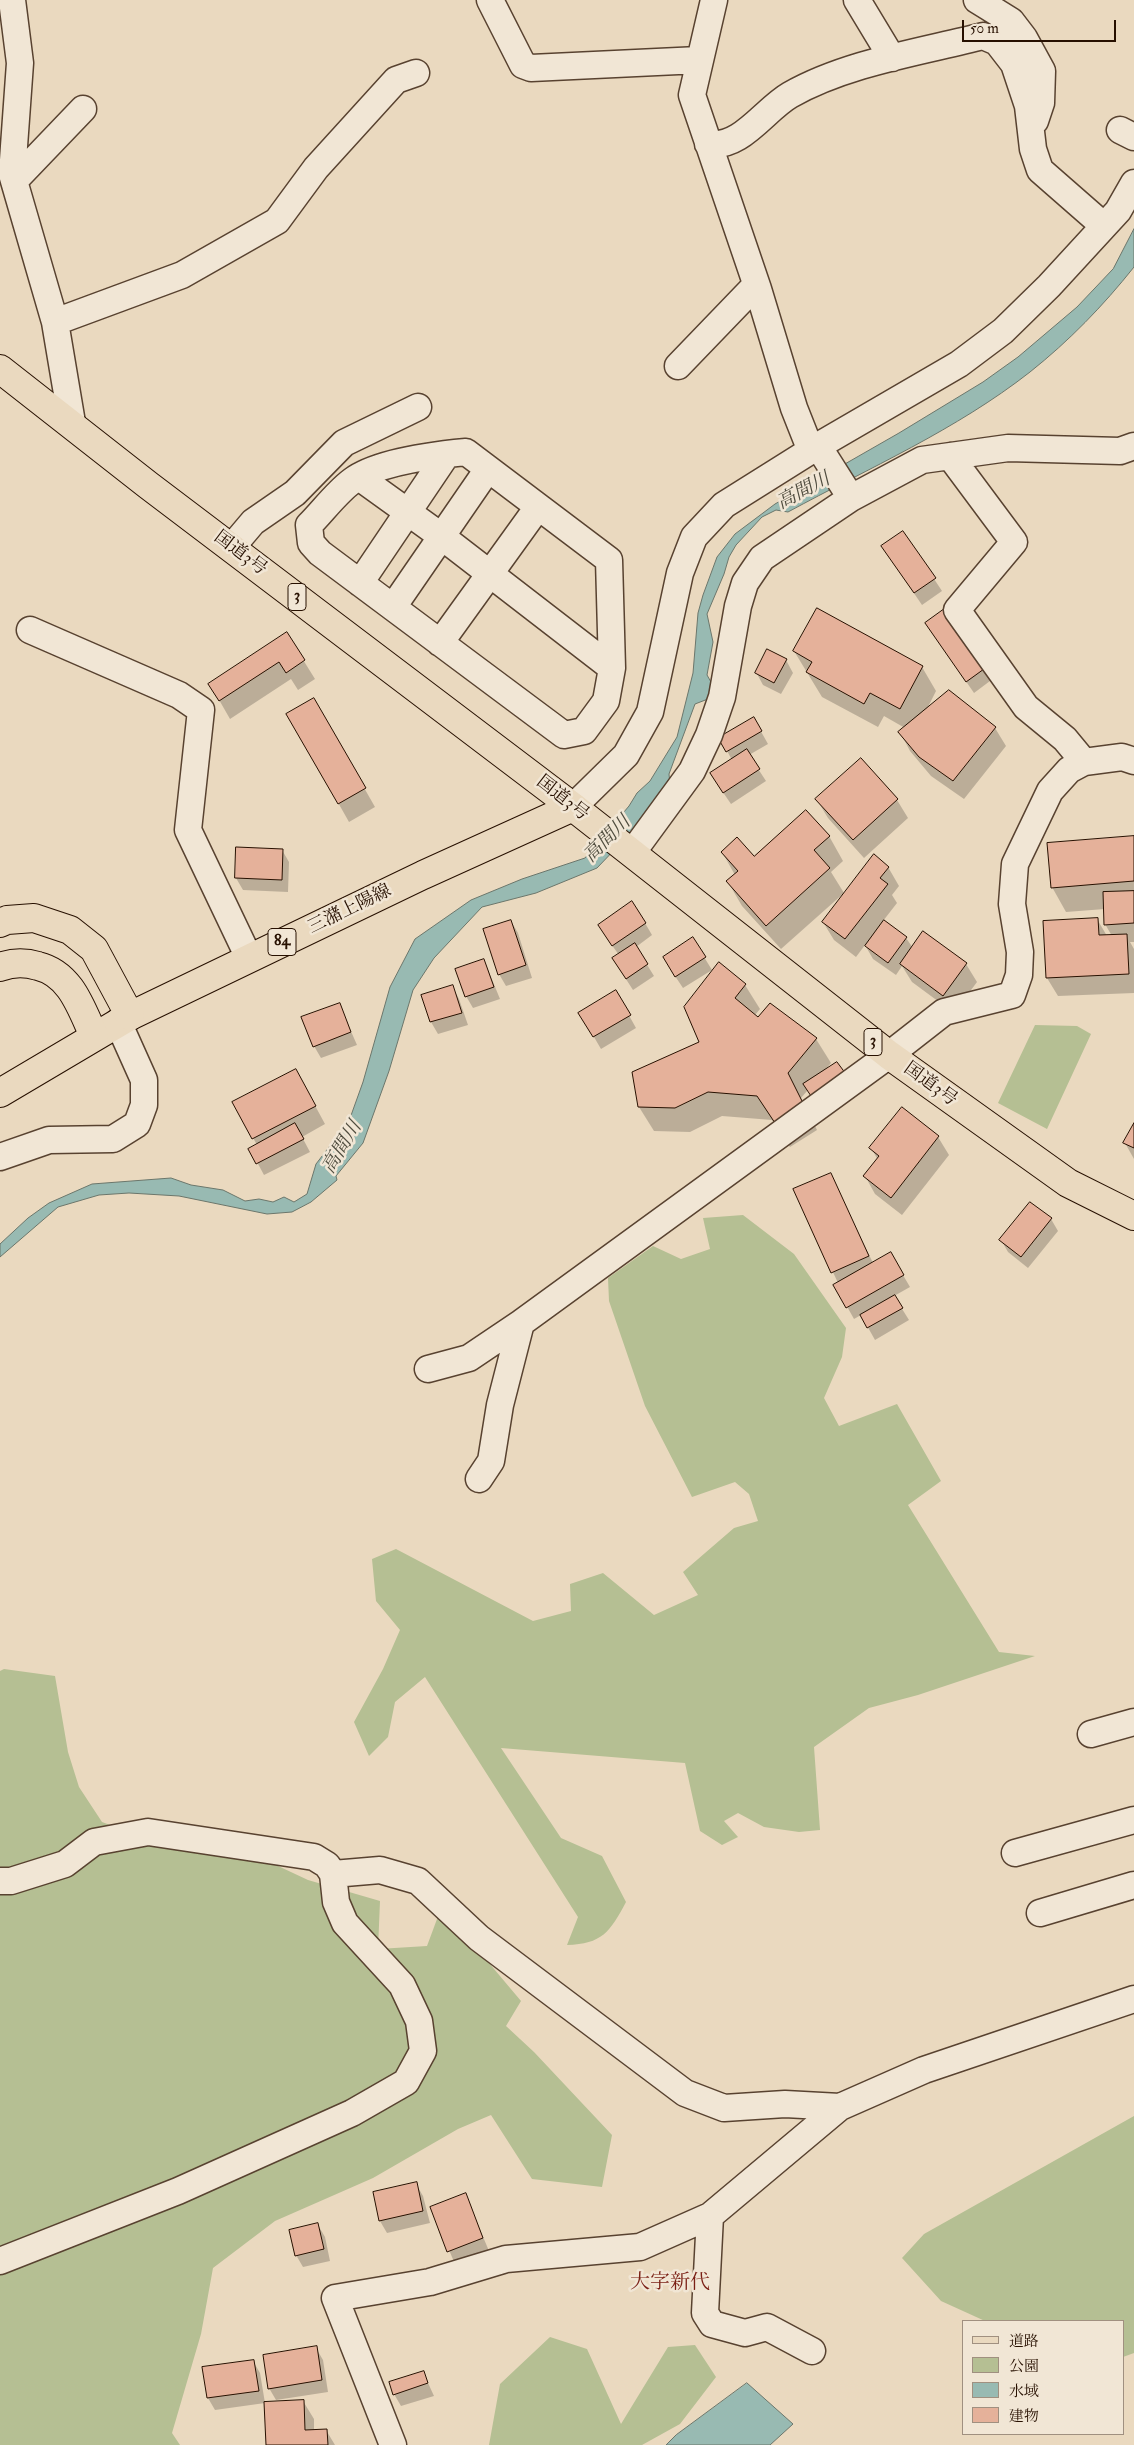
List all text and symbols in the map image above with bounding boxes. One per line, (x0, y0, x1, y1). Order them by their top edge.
scale bar (964, 10, 1118, 42)
text: 50 m (970, 19, 999, 38)
water label: 高間川 (773, 469, 835, 515)
street label: 国道3号 (209, 527, 271, 581)
road number: 3 (288, 584, 306, 610)
street label: 国道3号 (531, 772, 593, 826)
water label: 高間川 (580, 812, 636, 868)
street label: 三潴上陽線 (305, 881, 395, 939)
road number: 84 (268, 929, 296, 956)
road number: 3 (864, 1028, 882, 1056)
street label: 国道3号 (899, 1058, 961, 1112)
water label: 高間川 (319, 1118, 367, 1178)
district label: 大字新代 (630, 2272, 710, 2296)
legend (962, 2320, 1124, 2435)
text: 道路 (1009, 2332, 1039, 2351)
text: 公園 (1009, 2357, 1039, 2376)
text: 水域 (1009, 2382, 1039, 2401)
text: 建物 (1009, 2407, 1039, 2426)

